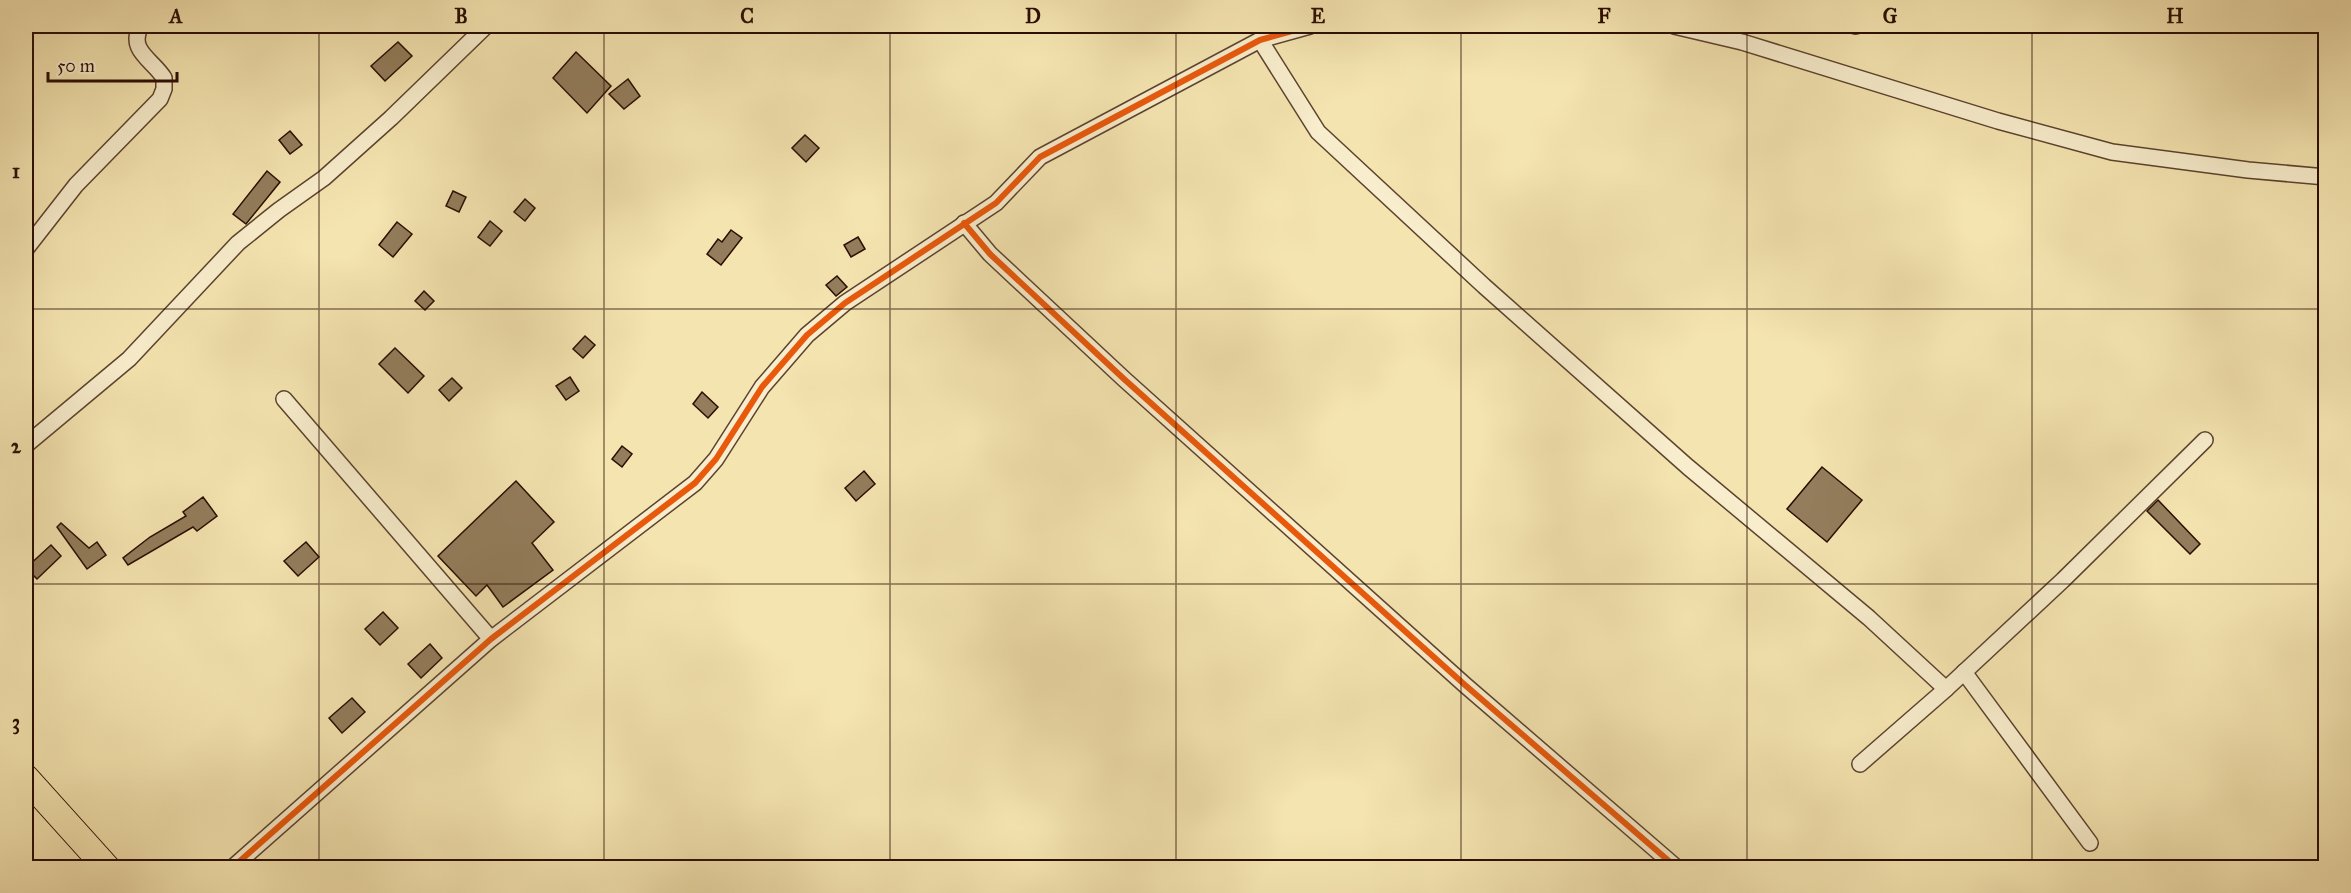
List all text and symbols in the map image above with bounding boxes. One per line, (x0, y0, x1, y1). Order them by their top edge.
text: A (167, 4, 183, 28)
text: B (454, 4, 468, 28)
text: C (740, 4, 754, 28)
text: D (1025, 4, 1041, 28)
text: E (1311, 4, 1326, 28)
text: F (1597, 4, 1611, 28)
text: G (1883, 4, 1898, 28)
text: H (2166, 4, 2184, 28)
scale bar (48, 45, 177, 83)
text: 50 m (57, 55, 95, 77)
text: 1 (12, 159, 20, 183)
text: 2 (11, 434, 22, 458)
text: 3 (12, 710, 20, 735)

